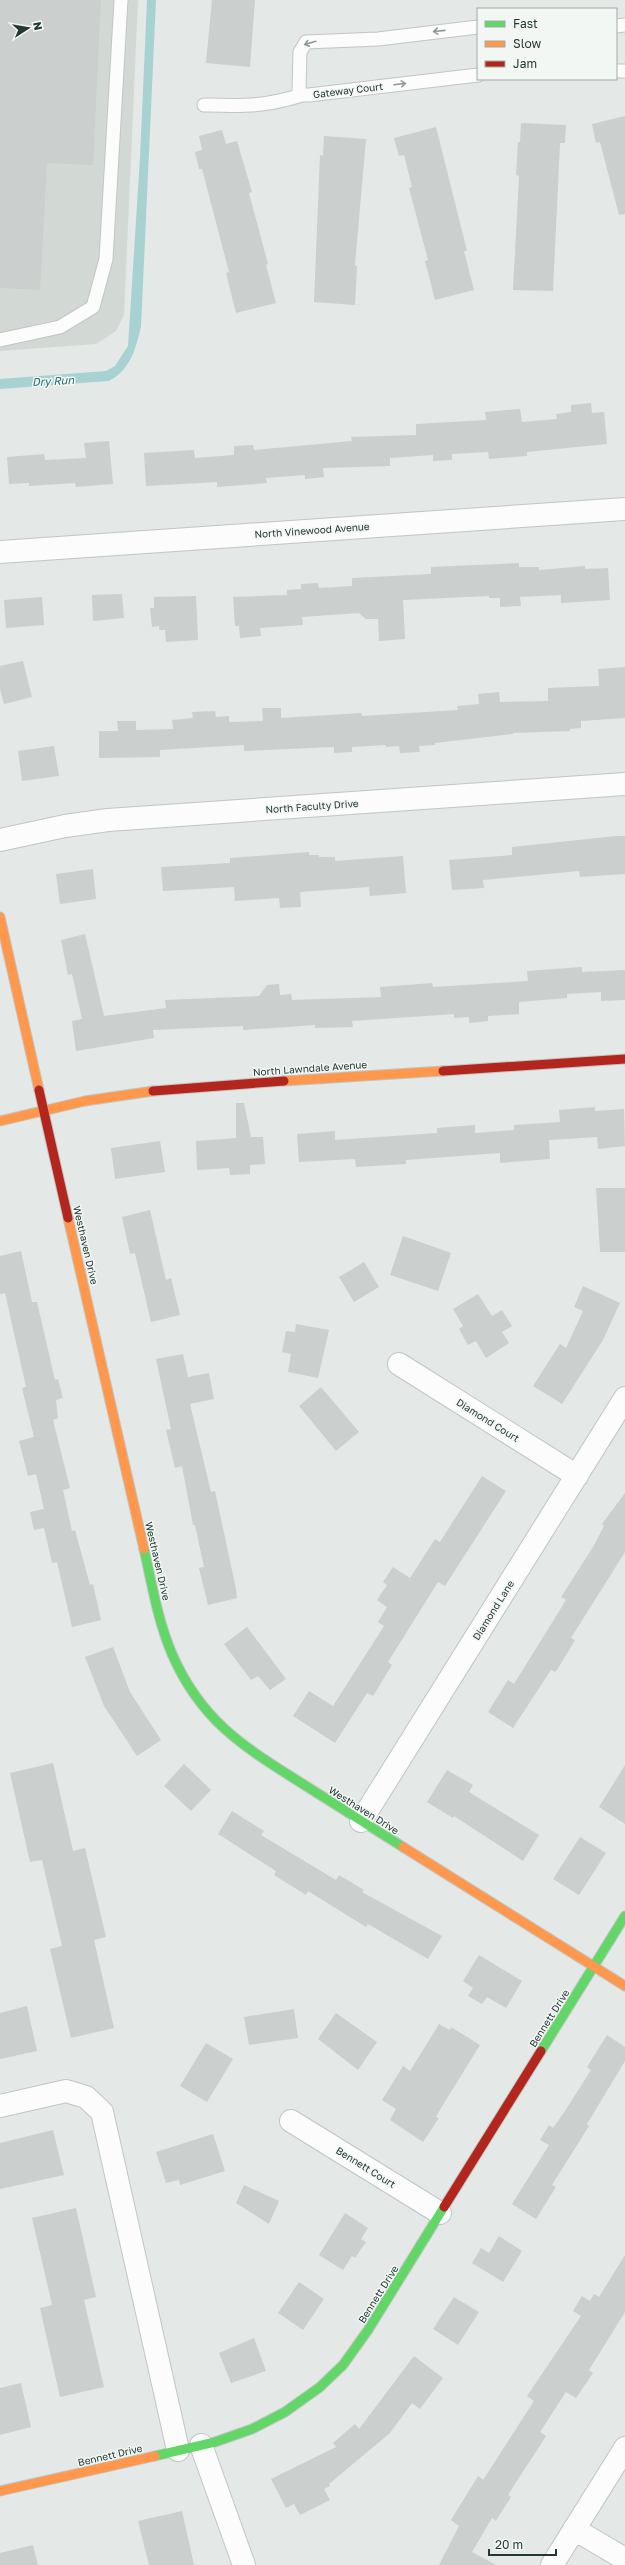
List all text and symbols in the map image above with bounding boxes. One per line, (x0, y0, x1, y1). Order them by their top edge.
north arrow (8, 8, 48, 48)
legend (477, 8, 617, 80)
text: Fast (513, 16, 538, 31)
text: N (31, 20, 45, 31)
one-way arrow (433, 27, 446, 35)
text: Slow (513, 36, 541, 51)
one-way arrow (304, 39, 317, 47)
text: Jam (513, 56, 537, 71)
street label: Gateway Court (312, 80, 384, 100)
one-way arrow (393, 80, 406, 88)
water label: Dry Run (32, 373, 76, 389)
street label: North Vinewood Avenue (254, 520, 370, 540)
street label: North Faculty Drive (265, 797, 359, 815)
street label: North Lawndale Avenue (252, 1058, 368, 1078)
street label: Westhaven Drive (71, 1204, 101, 1286)
street label: Diamond Court (454, 1396, 522, 1444)
street label: Westhaven Drive (143, 1520, 173, 1602)
street label: Diamond Lane (470, 1578, 516, 1642)
street label: Westhaven Drive (327, 1784, 401, 1837)
street label: Bennett Drive (526, 1987, 572, 2049)
street label: Bennett Court (334, 2144, 398, 2190)
street label: Bennett Drive (355, 2263, 401, 2325)
street label: Bennett Drive (77, 2442, 144, 2468)
scale bar (489, 2531, 556, 2557)
text: 20 m (495, 2537, 523, 2552)

